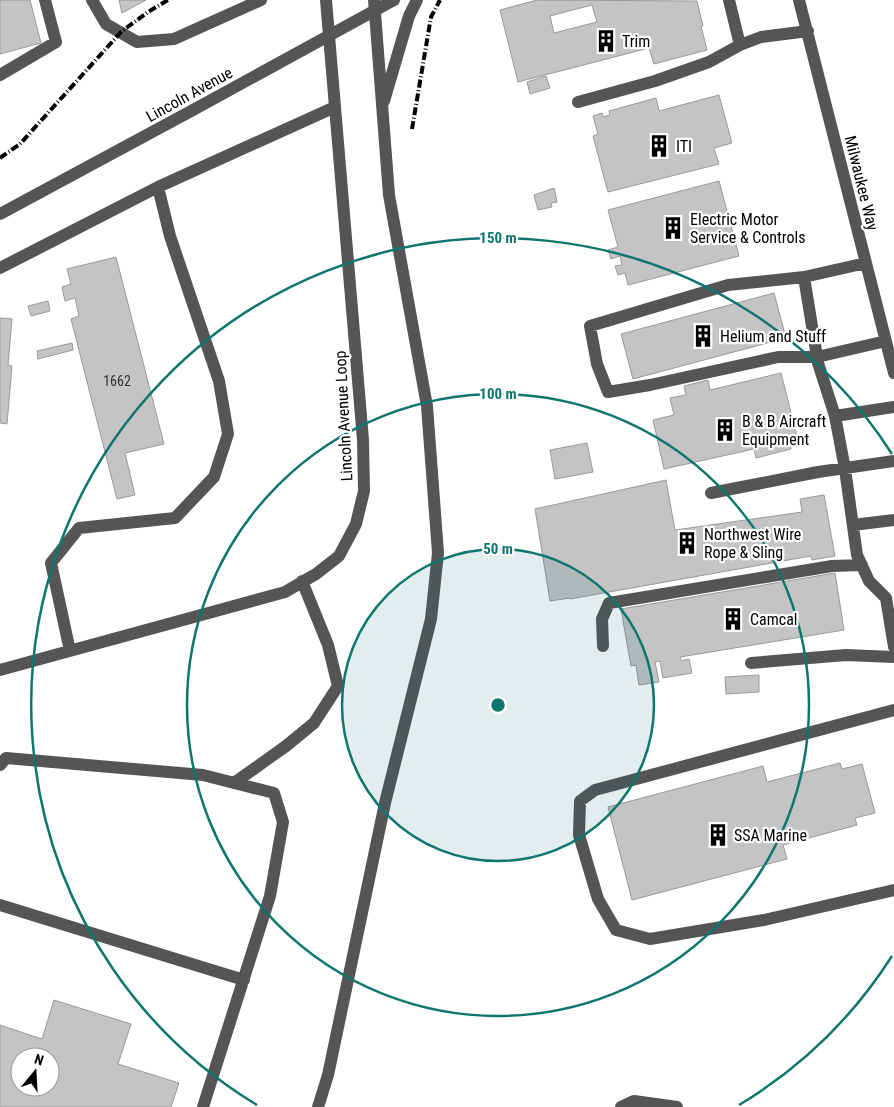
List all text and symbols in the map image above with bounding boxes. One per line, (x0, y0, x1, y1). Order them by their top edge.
building icon: Trim (593, 28, 619, 54)
place label: Trim (622, 32, 650, 51)
street label: Lincoln Avenue (143, 63, 236, 126)
building icon: ITI (646, 133, 672, 159)
street label: Milwaukee Way (841, 134, 883, 233)
place label: ITI (676, 137, 692, 156)
place label: Electric Motor Service & Controls (690, 210, 806, 247)
building icon: Electric Motor Service & Controls (660, 215, 686, 241)
text: 150 m (479, 229, 517, 247)
building icon: Helium and Stuff (690, 323, 716, 349)
place label: Helium and Stuff (720, 327, 826, 346)
street label: Lincoln Avenue Loop (331, 350, 356, 482)
house number: 1662 (103, 373, 131, 389)
text: 100 m (479, 385, 517, 403)
place label: B & B Aircraft Equipment (742, 412, 826, 449)
building icon: B & B Aircraft Equipment (712, 417, 738, 443)
place label: Northwest Wire Rope & Sling (704, 525, 801, 562)
building icon: Northwest Wire Rope & Sling (674, 530, 700, 556)
text: 50 m (483, 540, 513, 558)
building icon: Camcal (720, 606, 746, 632)
place label: Camcal (750, 610, 798, 629)
centre of rings (489, 696, 507, 714)
building icon: SSA Marine (705, 822, 731, 848)
place label: SSA Marine (734, 826, 807, 845)
north arrow (10, 1047, 60, 1097)
text: N (32, 1051, 46, 1069)

